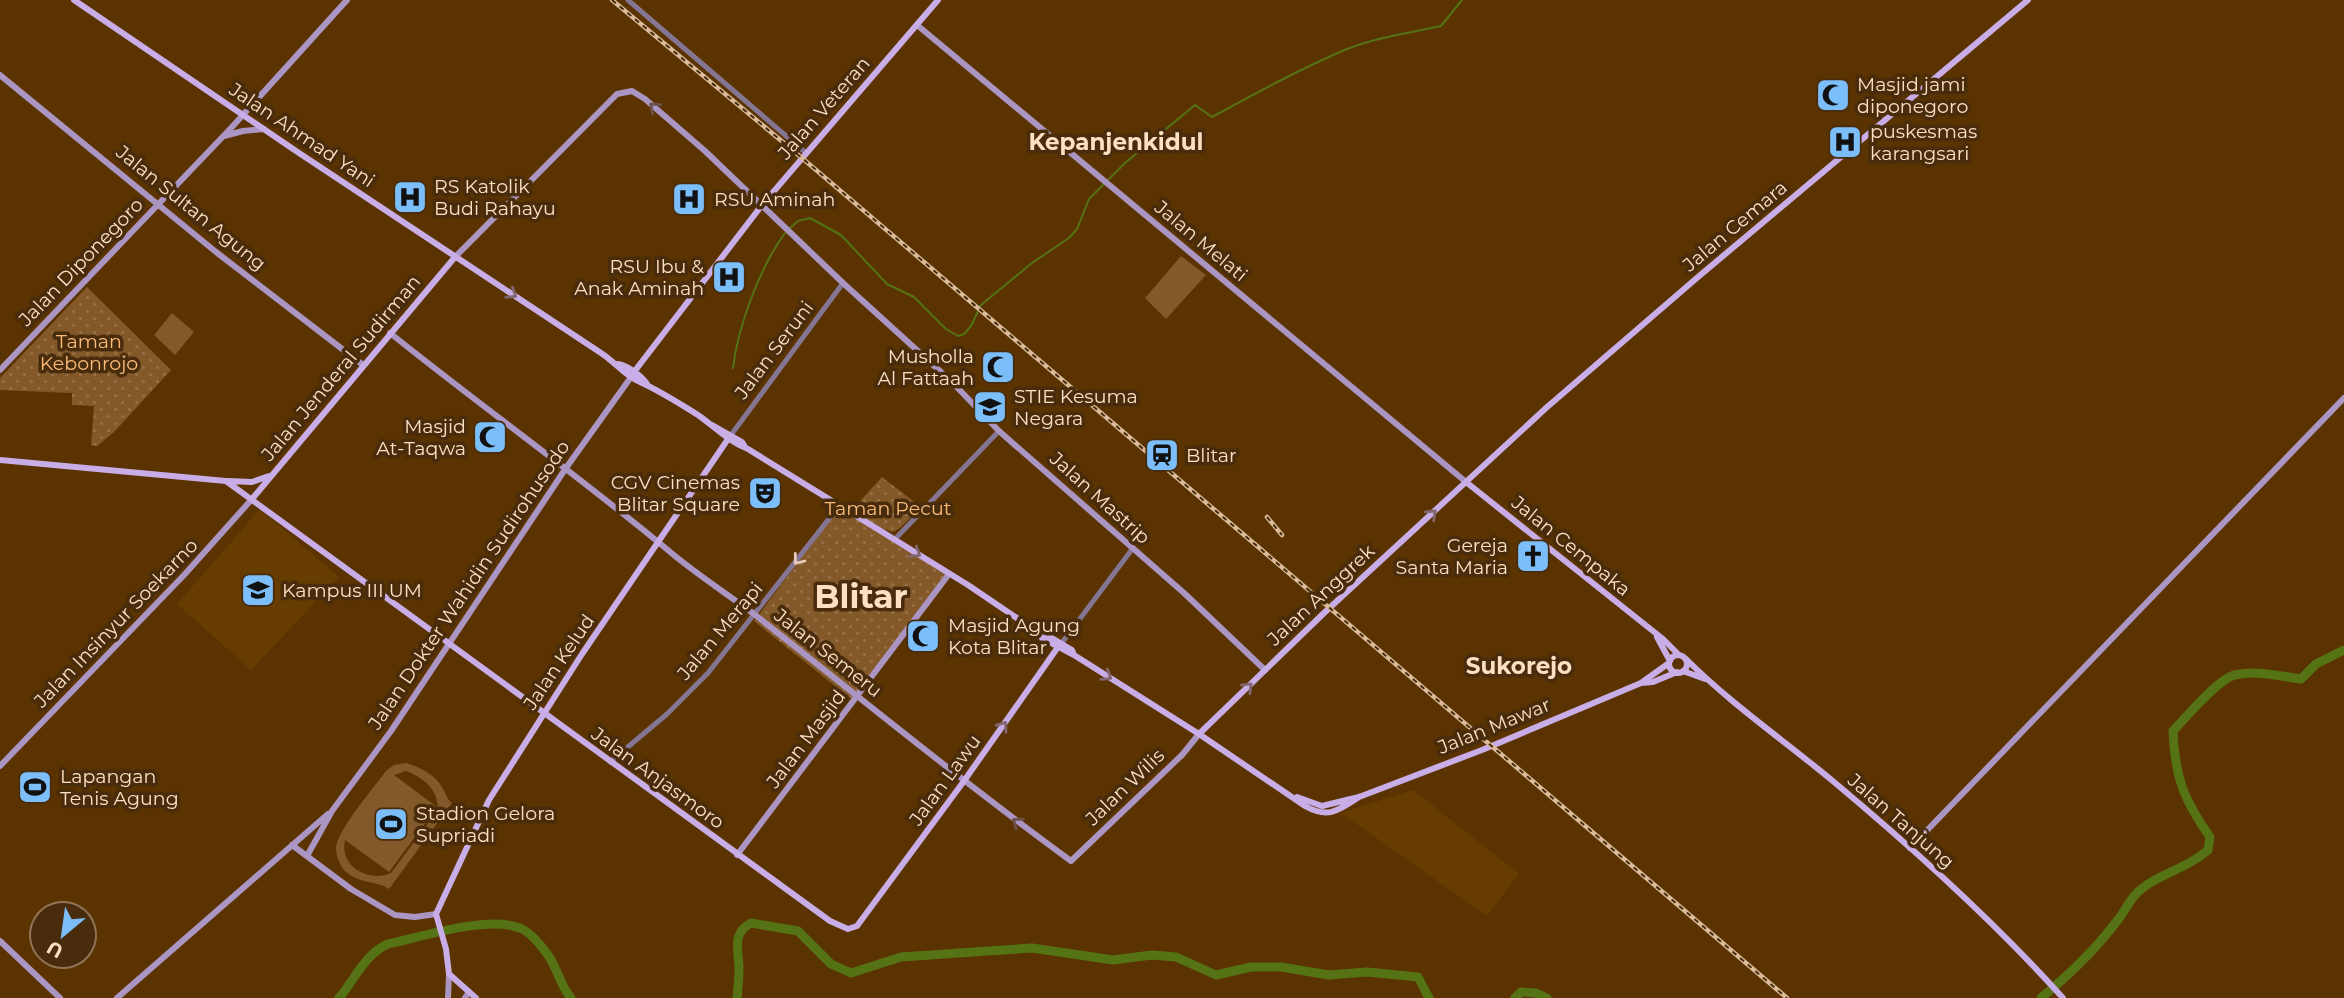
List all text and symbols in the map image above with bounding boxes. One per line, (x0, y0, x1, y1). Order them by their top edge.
street label: Jalan Veteran (773, 52, 875, 165)
place label: Masjid jami diponegoro (1857, 73, 1968, 118)
mosque icon: Masjid jami diponegoro (1814, 76, 1852, 114)
street label: Jalan Ahmad Yani (224, 77, 379, 192)
one-way arrow (649, 103, 662, 115)
place label: puskesmas karangsari (1870, 120, 1977, 165)
hospital icon: puskesmas karangsari (1826, 123, 1864, 161)
district label: Kepanjenkidul (1029, 128, 1203, 156)
street label: Jalan Sultan Agung (111, 140, 270, 275)
place label: RS Katolik Budi Rahayu (434, 175, 556, 220)
street label: Jalan Cemara (1677, 176, 1792, 277)
hospital icon: RS Katolik Budi Rahayu (391, 178, 429, 216)
hospital icon: RSU Aminah (670, 180, 708, 218)
place label: RSU Aminah (714, 188, 835, 211)
street label: Jalan Diponegoro (13, 193, 148, 331)
street label: Jalan Melati (1149, 195, 1252, 286)
place label: RSU Ibu & Anak Aminah (574, 255, 704, 300)
hospital icon: RSU Ibu & Anak Aminah (710, 258, 748, 296)
street label: Jalan Jenderal Sudirman (256, 270, 425, 466)
one-way arrow (504, 286, 517, 298)
street label: Jalan Seruni (729, 297, 818, 404)
park label: Taman Kebonrojo (40, 330, 138, 375)
place label: Musholla Al Fattaah (877, 345, 974, 390)
mosque icon: Musholla Al Fattaah (979, 348, 1017, 386)
place label: STIE Kesuma Negara (1014, 385, 1138, 430)
school or university icon: STIE Kesuma Negara (971, 388, 1009, 426)
place label: Masjid At-Taqwa (376, 415, 466, 460)
mosque icon: Masjid At-Taqwa (471, 418, 509, 456)
street label: Jalan Dokter Wahidin Sudirohusodo (363, 436, 575, 735)
station icon: Blitar (1143, 436, 1181, 474)
place label: Blitar (1186, 444, 1237, 467)
street label: Jalan Mastrip (1044, 446, 1155, 549)
place label: CGV Cinemas Blitar Square (611, 471, 740, 516)
theatre icon: CGV Cinemas Blitar Square (746, 474, 784, 512)
street label: Jalan Cempaka (1506, 491, 1635, 601)
park label: Taman Pecut (825, 497, 952, 520)
one-way arrow (1424, 509, 1437, 522)
street label: Jalan Insinyur Soekarno (29, 534, 203, 713)
place label: Gereja Santa Maria (1396, 534, 1508, 579)
church icon: Gereja Santa Maria (1514, 537, 1552, 575)
street label: Jalan Anggrek (1262, 539, 1380, 651)
one-way arrow (909, 545, 922, 558)
one-way arrow (793, 552, 806, 565)
school or university icon: Kampus III UM (239, 571, 277, 609)
district label: Blitar (814, 576, 908, 616)
street label: Jalan Merapi (672, 577, 768, 685)
place label: Kampus III UM (282, 579, 422, 602)
street label: Jalan Semeru (769, 603, 886, 702)
street label: Jalan Kelud (518, 610, 599, 715)
place label: Masjid Agung Kota Blitar (948, 614, 1080, 659)
mosque icon: Masjid Agung Kota Blitar (904, 617, 942, 655)
district label: Sukorejo (1466, 652, 1572, 680)
one-way arrow (1099, 667, 1112, 680)
one-way arrow (1240, 682, 1253, 695)
street label: Jalan Masjid (761, 685, 850, 793)
street label: Jalan Mawar (1434, 693, 1554, 759)
one-way arrow (995, 721, 1008, 734)
street label: Jalan Anjasmoro (586, 722, 729, 834)
street label: Jalan Lawu (904, 730, 986, 831)
street label: Jalan Wilis (1080, 744, 1169, 831)
place label: Lapangan Tenis Agung (60, 765, 179, 810)
sports icon: Lapangan Tenis Agung (16, 768, 54, 806)
street label: Jalan Tanjung (1842, 768, 1959, 873)
place label: Stadion Gelora Supriadi (416, 802, 555, 847)
sports icon: Stadion Gelora Supriadi (372, 805, 410, 843)
one-way arrow (1013, 817, 1025, 830)
north arrow (28, 900, 98, 970)
text: U (43, 936, 67, 963)

